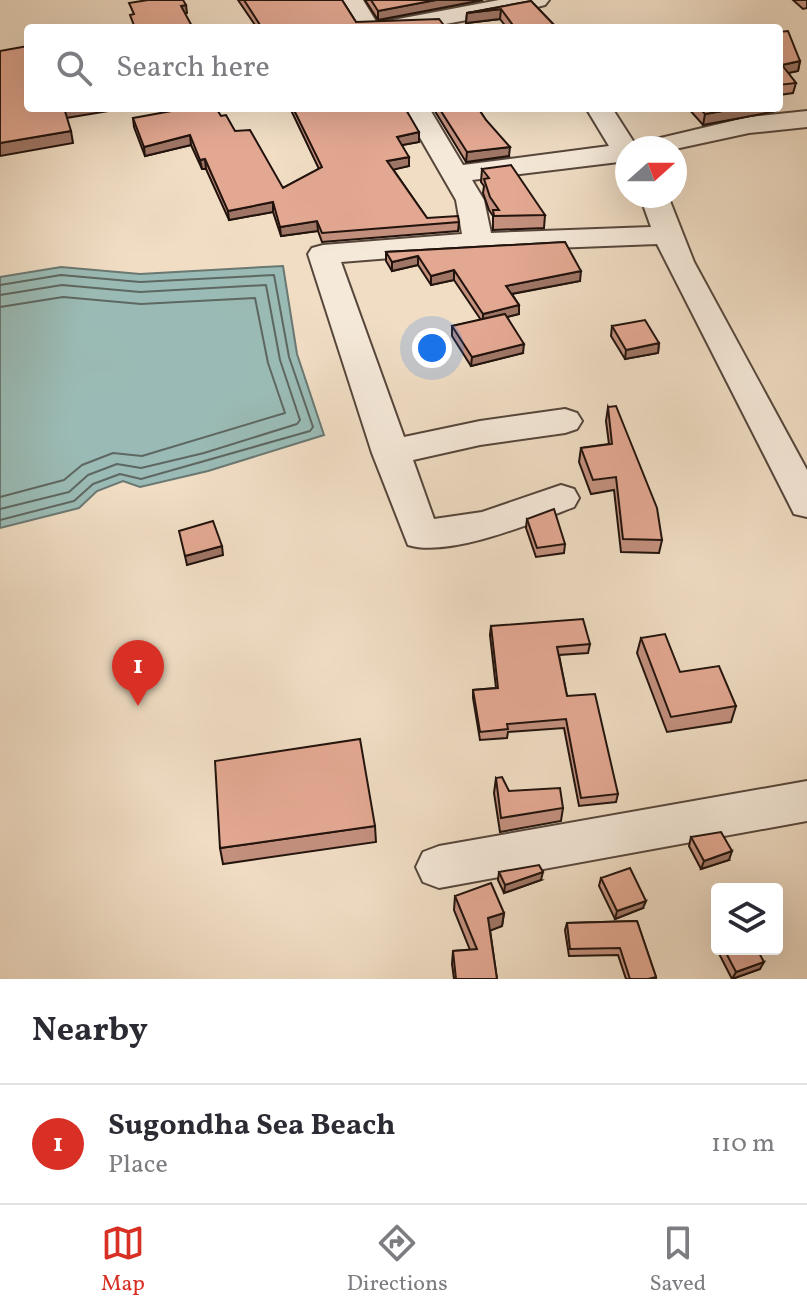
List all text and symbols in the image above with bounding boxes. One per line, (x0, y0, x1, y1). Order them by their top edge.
search box (24, 24, 783, 112)
icon: search (52, 46, 96, 90)
text: Search here (116, 47, 270, 89)
north arrow (615, 136, 687, 208)
your location (412, 328, 452, 368)
pin: 1 (112, 640, 164, 706)
map controls (711, 883, 783, 955)
button: layers (711, 883, 783, 955)
text: Nearby (32, 1008, 148, 1055)
text: Sugondha Sea Beach (108, 1105, 395, 1147)
text: 1 (53, 1126, 63, 1162)
text: 110 m (711, 1126, 775, 1162)
text: Place (108, 1147, 168, 1183)
tab: Map (101, 1221, 145, 1300)
tab: Directions (347, 1221, 448, 1300)
tab: Saved (649, 1221, 706, 1300)

